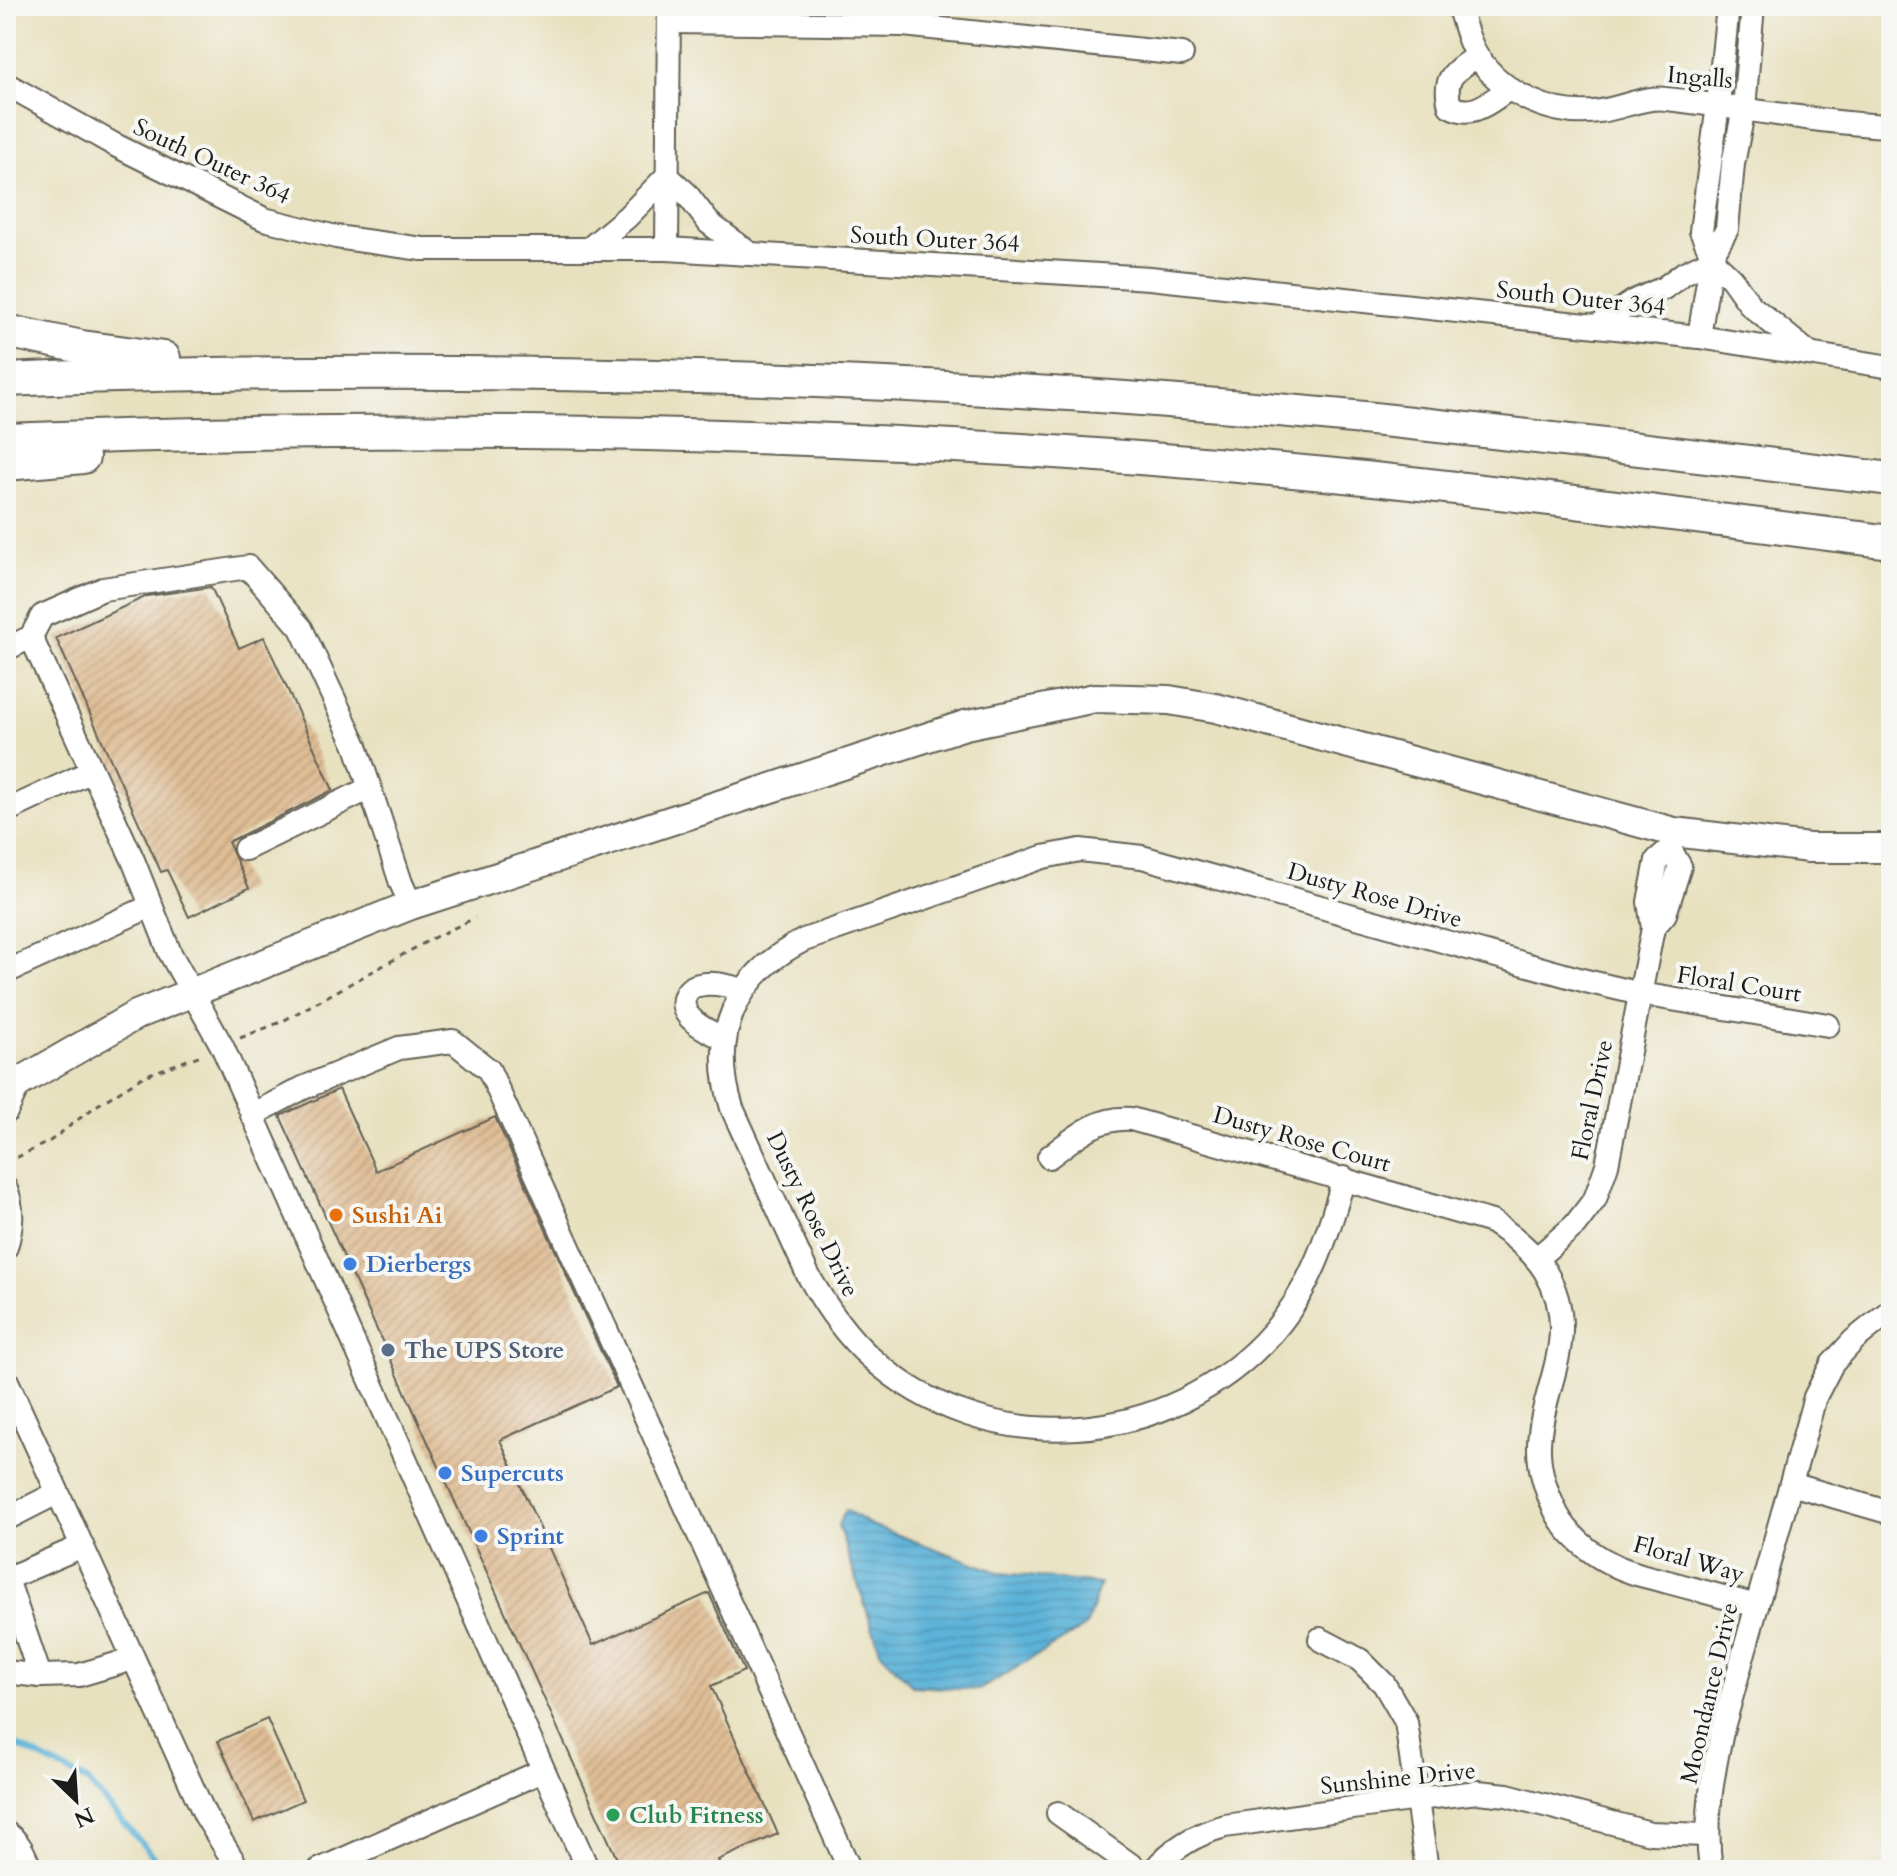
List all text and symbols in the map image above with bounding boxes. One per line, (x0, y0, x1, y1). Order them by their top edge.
street label: Ingalls (1666, 58, 1734, 97)
street label: South Outer 364 (128, 111, 296, 212)
street label: South Outer 364 (849, 219, 1021, 260)
street label: South Outer 364 (1495, 273, 1667, 324)
street label: Dusty Rose Drive (1284, 855, 1466, 936)
street label: Floral Court (1674, 958, 1804, 1011)
street label: Floral Drive (1564, 1037, 1621, 1163)
street label: Dusty Rose Court (1209, 1098, 1395, 1181)
street label: Dusty Rose Drive (758, 1126, 867, 1303)
place label: Sushi Ai (352, 1199, 443, 1232)
marker: Sushi Ai (327, 1206, 345, 1224)
place label: Dierbergs (366, 1248, 471, 1281)
marker: Dierbergs (341, 1255, 359, 1273)
place label: The UPS Store (404, 1334, 564, 1367)
marker: The UPS Store (379, 1341, 397, 1359)
place label: Supercuts (461, 1457, 564, 1490)
marker: Supercuts (436, 1464, 454, 1482)
place label: Sprint (497, 1520, 564, 1553)
marker: Sprint (472, 1527, 490, 1545)
street label: Floral Way (1630, 1528, 1748, 1591)
street label: Moondance Drive (1673, 1599, 1746, 1787)
street label: Sunshine Drive (1319, 1754, 1477, 1803)
north arrow (36, 1760, 116, 1840)
place label: Club Fitness (629, 1799, 764, 1832)
text: N (69, 1800, 99, 1835)
marker: Club Fitness (604, 1806, 622, 1824)

